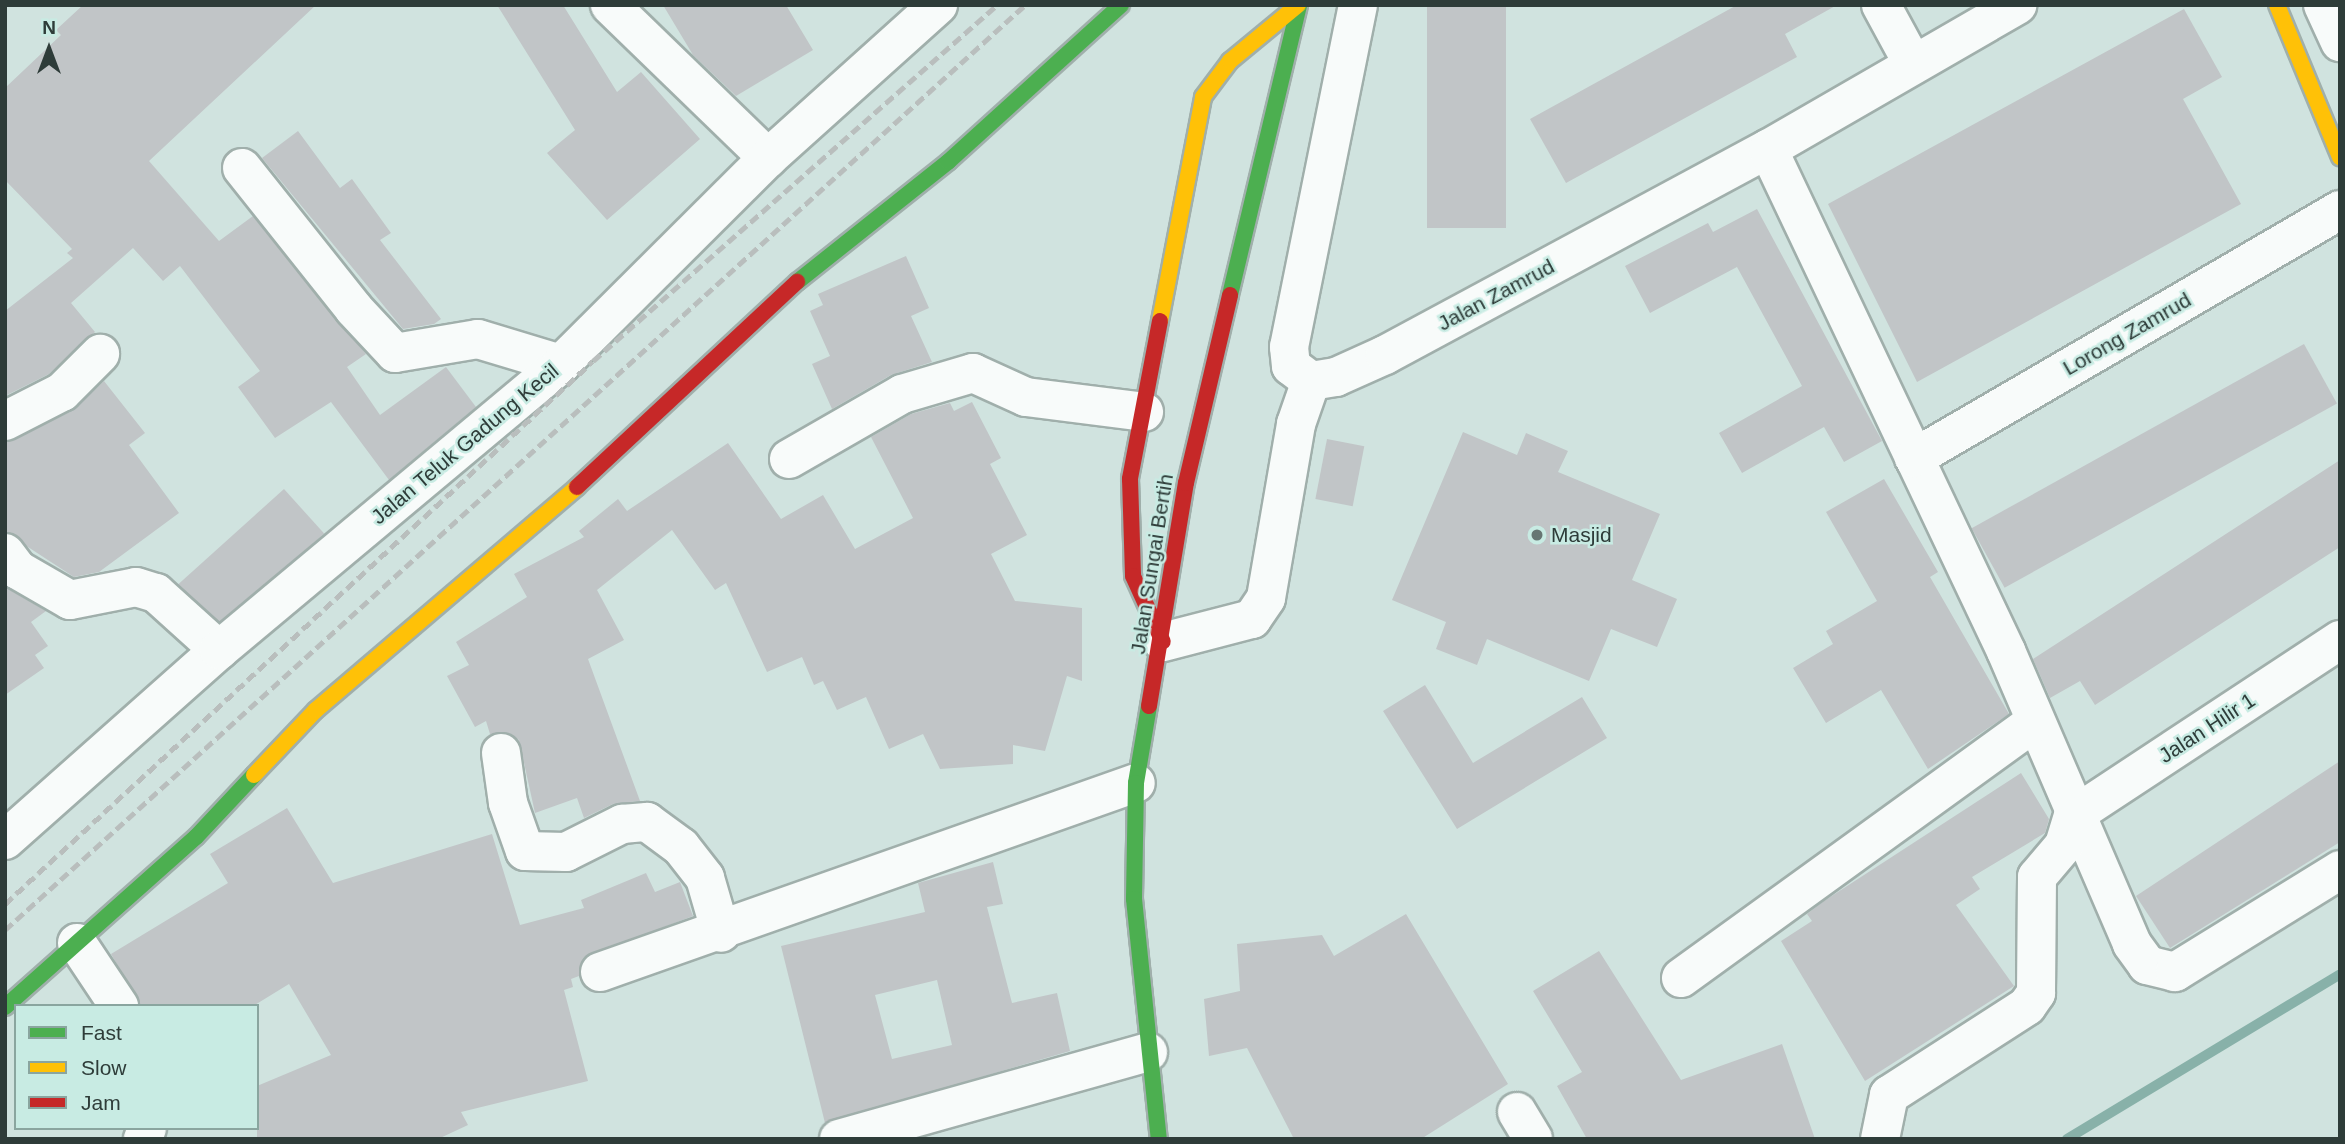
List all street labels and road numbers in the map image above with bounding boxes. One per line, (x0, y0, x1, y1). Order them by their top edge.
street label: Jalan Zamrud (1433, 254, 1559, 336)
street label: Lorong Zamrud (2059, 287, 2195, 381)
street label: Jalan Teluk Gadung Kecil (366, 358, 564, 530)
street label: Jalan Sungai Bertih (1125, 472, 1179, 656)
street label: Jalan Hilir 1 (2154, 688, 2260, 768)

